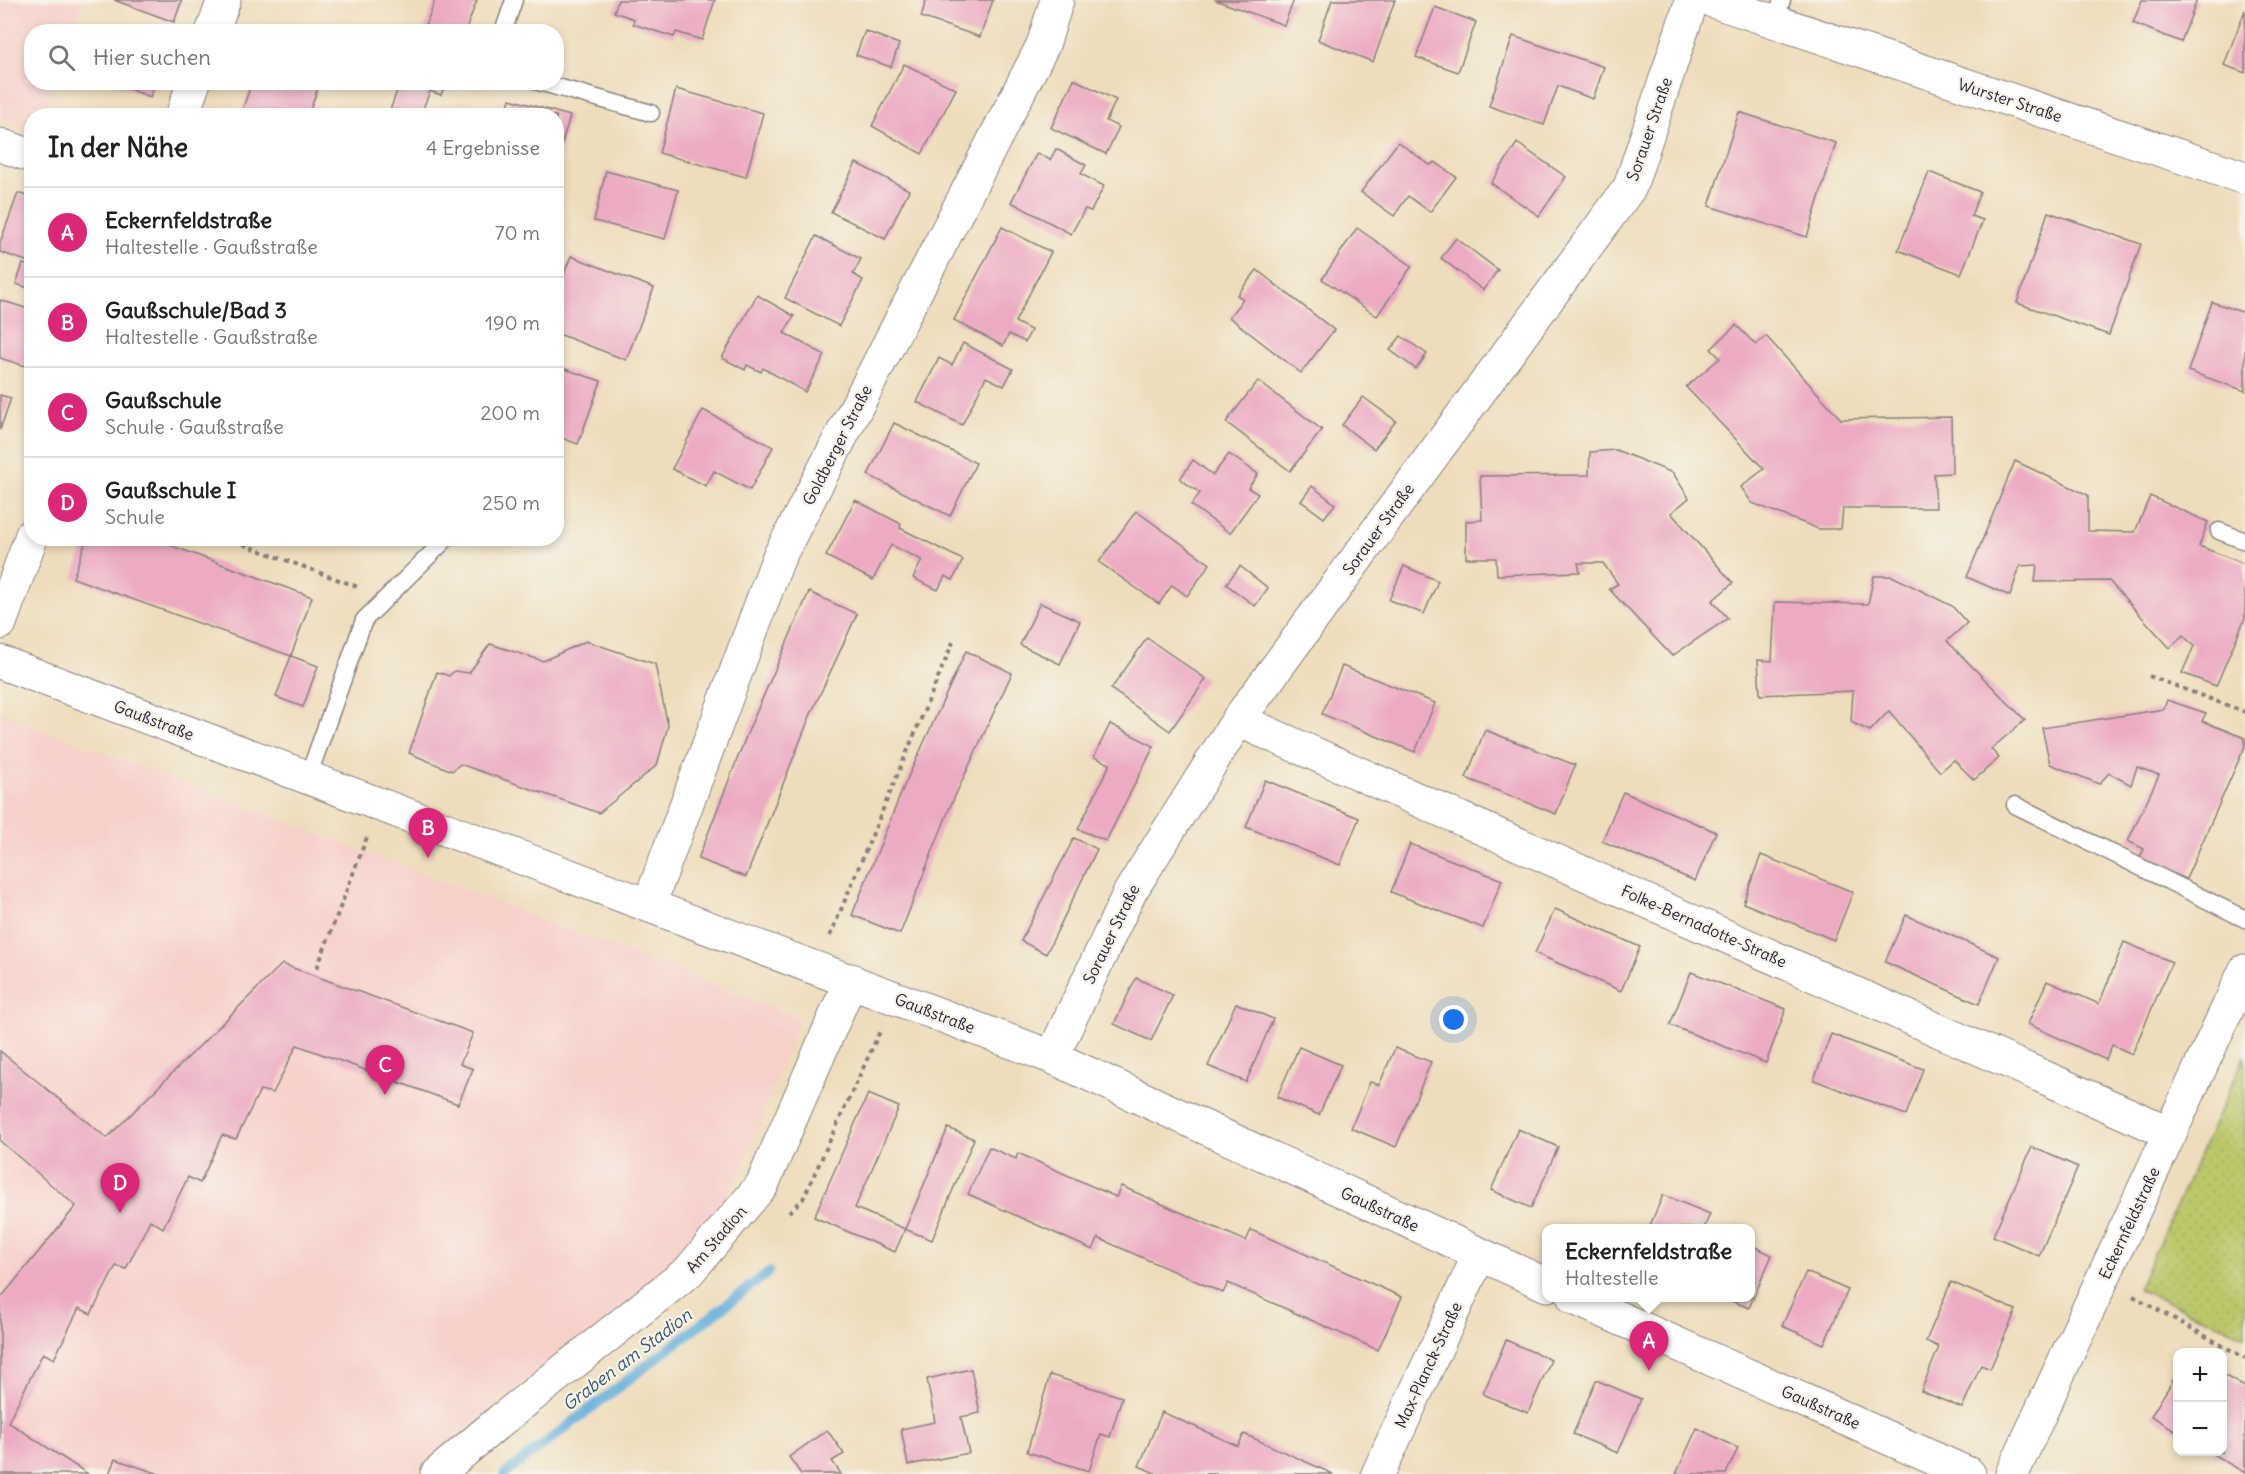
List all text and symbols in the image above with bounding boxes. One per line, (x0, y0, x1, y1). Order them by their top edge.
search box (24, 24, 564, 90)
icon: search (45, 41, 78, 74)
text: Hier suchen (93, 43, 211, 71)
street label: Wurster Straße (1955, 74, 2065, 126)
street label: Sorauer Straße (1622, 75, 1676, 183)
text: In der Nähe (48, 131, 188, 164)
text: 4 Ergebnisse (426, 135, 540, 160)
text: Eckernfeldstraße (105, 206, 272, 234)
text: A (61, 220, 74, 245)
text: 70 m (495, 220, 540, 245)
text: Haltestelle · Gaußstraße (105, 234, 318, 259)
text: Gaußschule/Bad 3 (105, 296, 287, 324)
text: B (61, 310, 74, 335)
text: 190 m (485, 310, 540, 335)
text: Haltestelle · Gaußstraße (105, 324, 318, 349)
street label: Goldberger Straße (798, 382, 876, 508)
text: Gaußschule (105, 386, 222, 414)
text: C (61, 400, 74, 425)
text: 200 m (480, 400, 540, 425)
text: Schule · Gaußstraße (105, 414, 284, 439)
text: Gaußschule I (105, 476, 236, 504)
street label: Sorauer Straße (1338, 479, 1418, 579)
text: D (60, 490, 75, 515)
text: 250 m (482, 490, 540, 515)
text: Schule (105, 504, 165, 529)
street label: Gaußstraße (111, 696, 197, 744)
pin: B (408, 808, 448, 858)
street label: Folke-Bernadotte-Straße (1618, 880, 1790, 972)
street label: Sorauer Straße (1078, 881, 1144, 987)
street label: Gaußstraße (892, 989, 978, 1037)
your location (1439, 1005, 1468, 1034)
pin: C (366, 1046, 404, 1095)
pin: D (100, 1164, 140, 1213)
street label: Eckernfeldstraße (2094, 1164, 2164, 1282)
street label: Gaußstraße (1338, 1182, 1422, 1236)
street label: Am Stadion (681, 1201, 751, 1277)
popup (1542, 1224, 1755, 1302)
text: Eckernfeldstraße (1565, 1237, 1732, 1265)
text: Haltestelle (1565, 1265, 1659, 1290)
street label: Max-Planck-Straße (1390, 1299, 1466, 1431)
water label: Graben am Stadion (557, 1303, 696, 1416)
pin: A (1630, 1322, 1668, 1371)
map controls (2173, 1348, 2227, 1456)
button: + (2173, 1348, 2227, 1402)
street label: Gaußstraße (1778, 1381, 1864, 1433)
button: − (2173, 1402, 2227, 1456)

